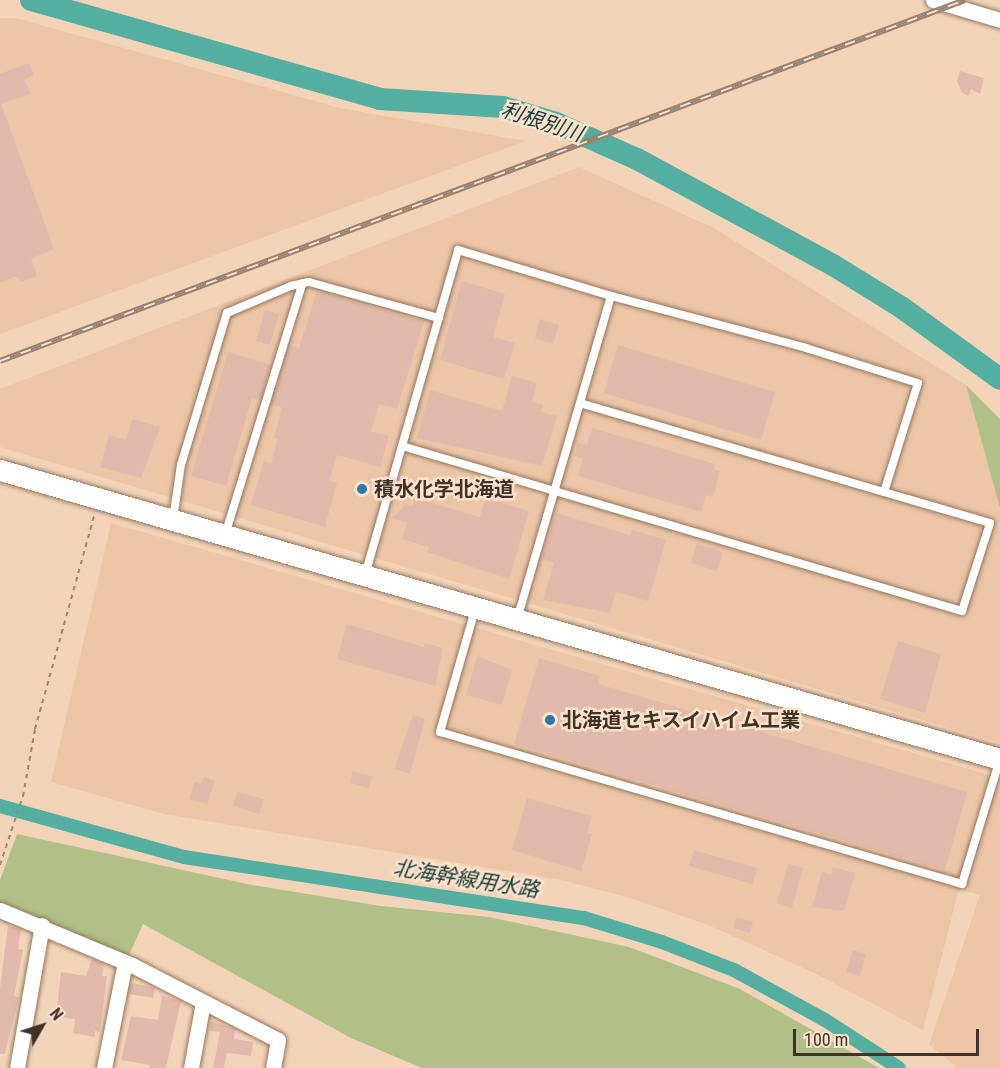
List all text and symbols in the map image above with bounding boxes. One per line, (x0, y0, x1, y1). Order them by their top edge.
water label: 利根別川 (498, 97, 586, 147)
place label: 積水化学北海道 (374, 477, 514, 501)
marker: 積水化学北海道 (355, 482, 369, 496)
place label: 北海道セキスイハイム工業 (562, 708, 802, 732)
marker: 北海道セキスイハイム工業 (543, 713, 557, 727)
water label: 北海幹線用水路 (391, 855, 541, 903)
north arrow (12, 996, 72, 1056)
text: N (46, 1005, 67, 1024)
scale bar (796, 1017, 982, 1055)
text: 100 m (804, 1029, 848, 1050)

